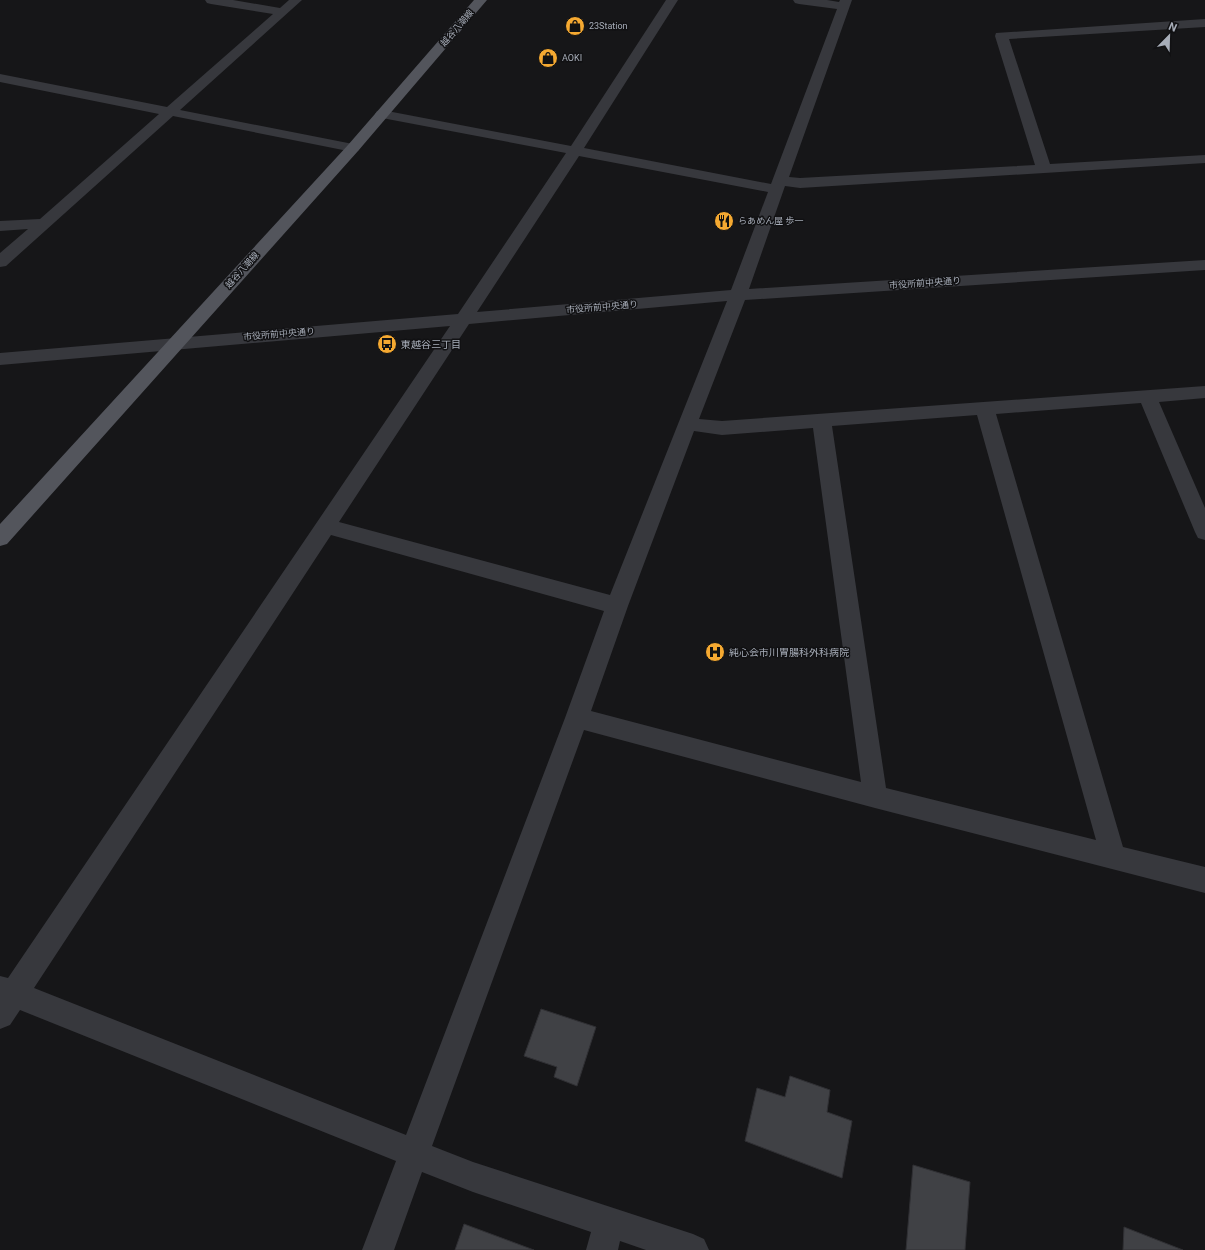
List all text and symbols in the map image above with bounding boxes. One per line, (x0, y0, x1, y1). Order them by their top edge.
street label: 越谷八潮線 (438, 7, 476, 48)
shop icon: 23Station (564, 15, 586, 37)
north arrow (1149, 16, 1189, 56)
text: N (1167, 20, 1179, 35)
place label: 23Station (589, 21, 628, 31)
shop icon: AOKI (537, 47, 559, 69)
place label: AOKI (562, 53, 582, 63)
restaurant icon: らあめん屋 歩一 (713, 210, 735, 232)
place label: らあめん屋 歩一 (738, 216, 803, 226)
street label: 越谷八潮線 (223, 249, 261, 290)
street label: 市役所前中央通り (889, 276, 961, 290)
street label: 市役所前中央通り (566, 299, 638, 315)
street label: 市役所前中央通り (243, 326, 315, 342)
bus stop icon: 東越谷三丁目 (376, 333, 398, 355)
place label: 東越谷三丁目 (401, 339, 461, 350)
hospital icon: 純心会市川胃腸科外科病院 (704, 641, 726, 663)
place label: 純心会市川胃腸科外科病院 (729, 647, 849, 658)

